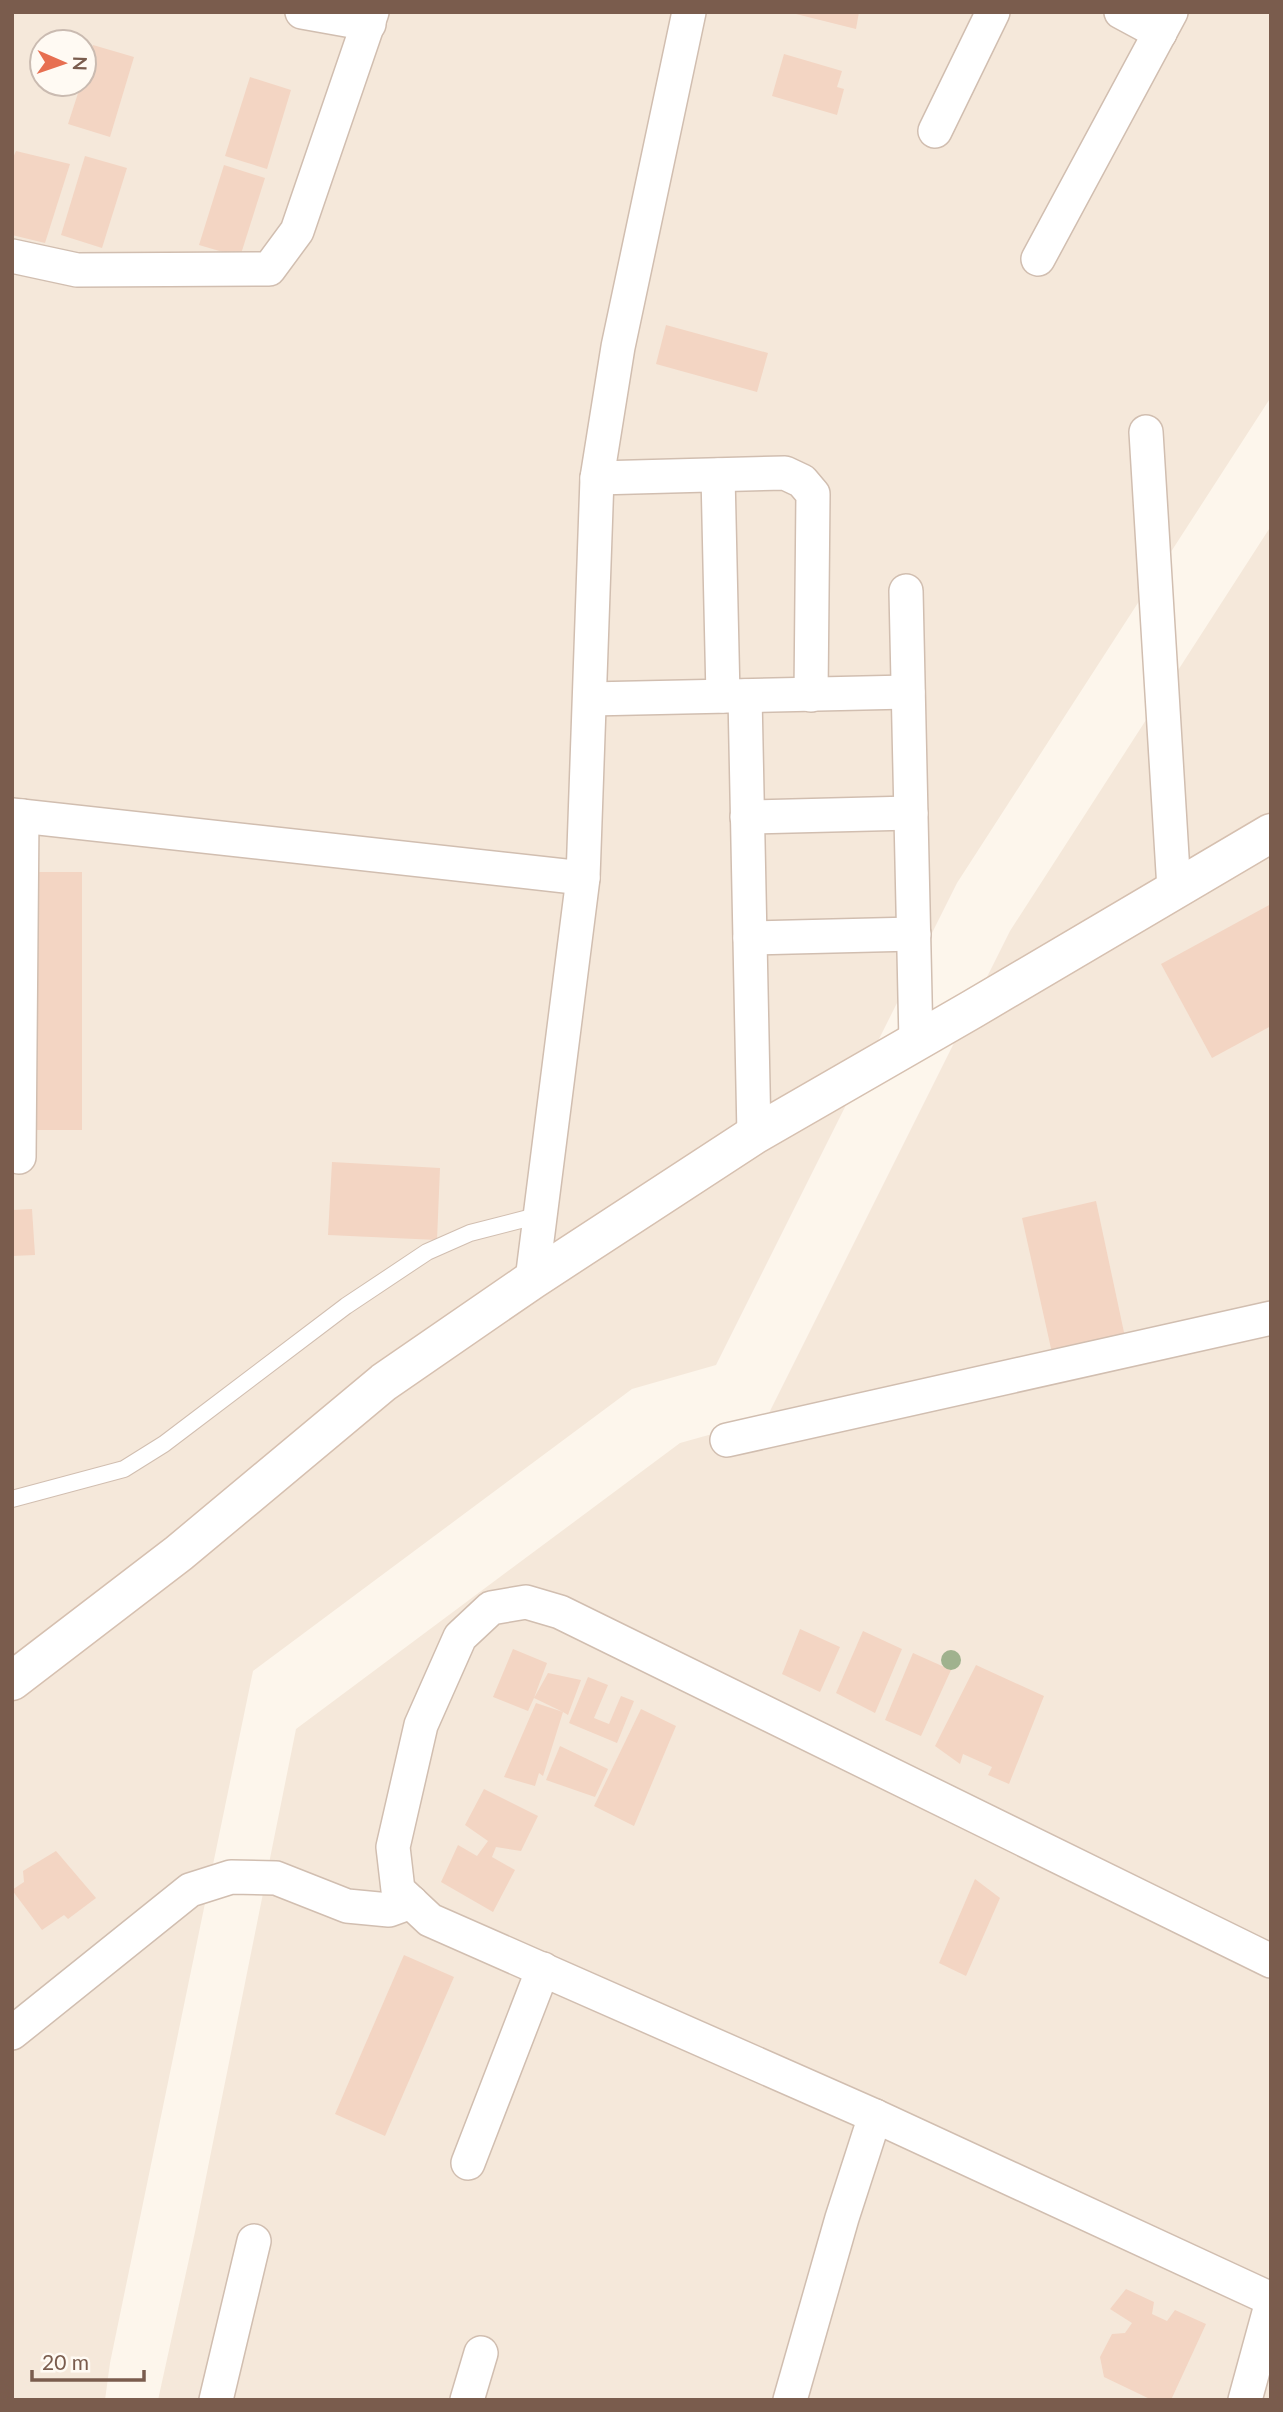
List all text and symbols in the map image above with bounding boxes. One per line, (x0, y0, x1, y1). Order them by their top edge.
north arrow (28, 28, 98, 98)
text: N (69, 56, 92, 71)
scale bar (32, 2338, 144, 2382)
text: 20 m (42, 2349, 89, 2374)

